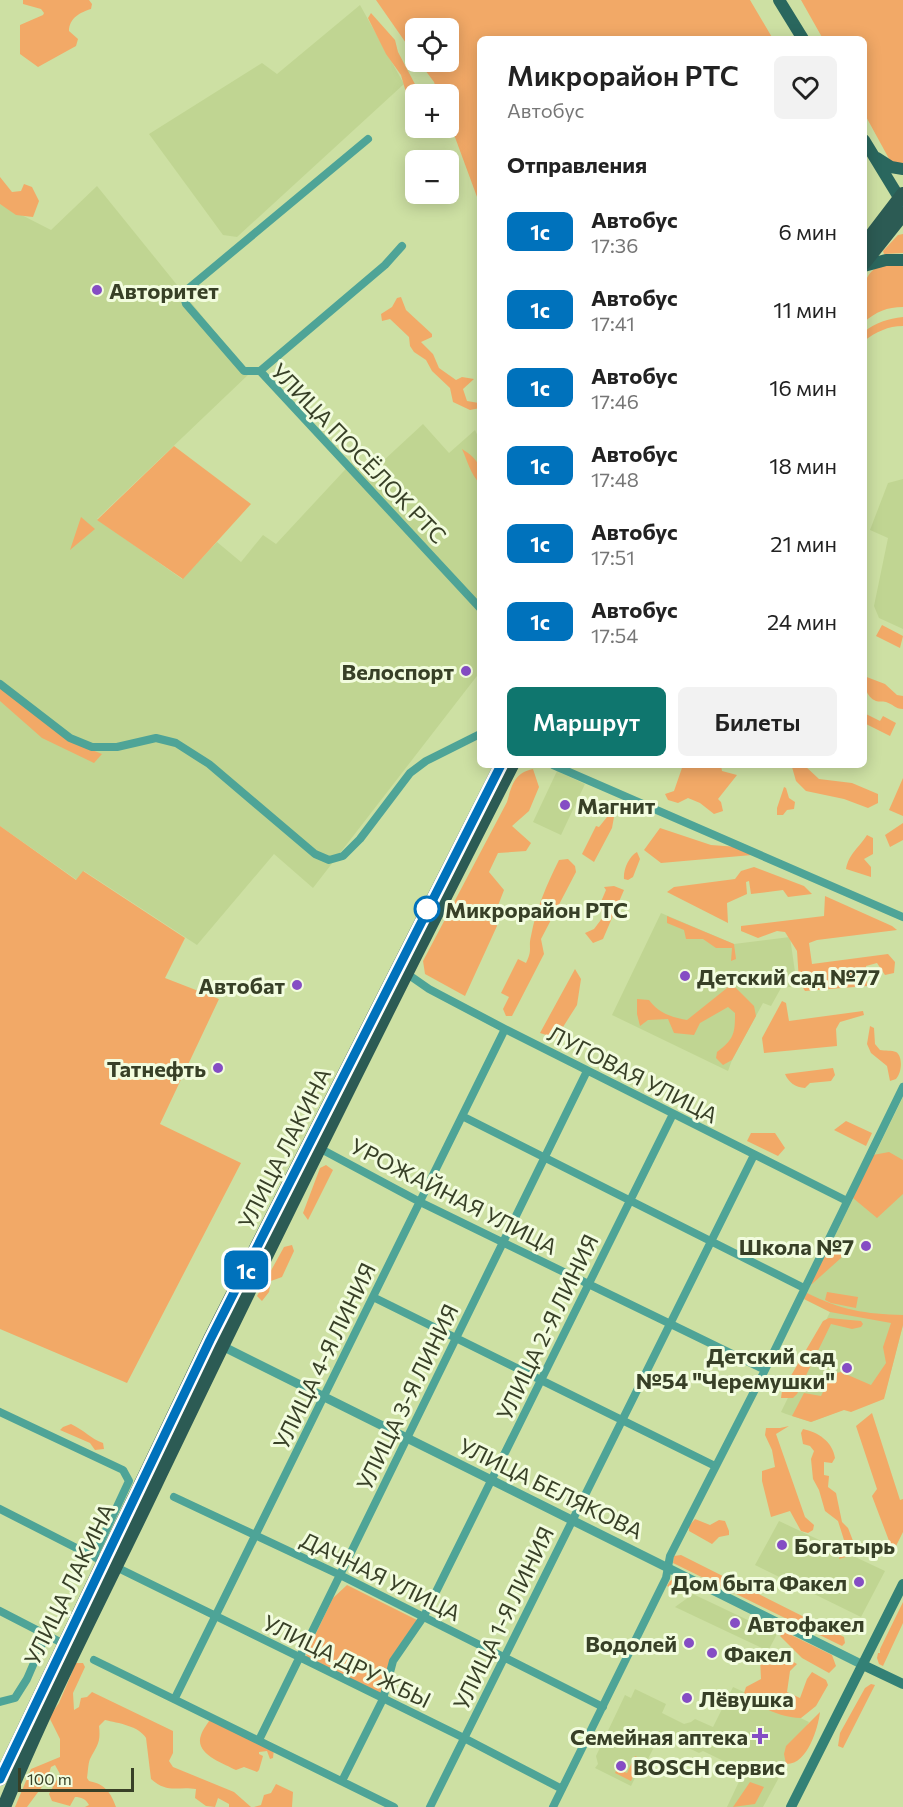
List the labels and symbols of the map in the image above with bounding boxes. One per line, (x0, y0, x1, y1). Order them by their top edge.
place label: Авторитет (109, 277, 219, 304)
marker: Авторитет (90, 283, 104, 297)
street label: УЛИЦА ПОСЁЛОК РТС (266, 357, 452, 549)
place label: Велоспорт (342, 658, 454, 685)
marker: Велоспорт (459, 664, 473, 678)
place label: Магнит (577, 792, 656, 819)
marker: Магнит (558, 798, 572, 812)
marker: Микрорайон РТС (414, 896, 440, 922)
place label: Микрорайон РТС (445, 896, 628, 923)
place label: Детский сад №77 (697, 963, 880, 990)
marker: Детский сад №77 (678, 969, 692, 983)
place label: Автобат (198, 972, 285, 999)
marker: Автобат (290, 978, 304, 992)
street label: ЛУГОВАЯ УЛИЦА (543, 1019, 723, 1129)
place label: Татнефть (107, 1055, 206, 1082)
marker: Татнефть (211, 1061, 225, 1075)
street label: УЛИЦА ЛАКИНА (232, 1063, 336, 1233)
street label: УРОЖАЙНАЯ УЛИЦА (346, 1132, 562, 1260)
street label: УЛИЦА 2-Я ЛИНИЯ (490, 1230, 604, 1424)
place label: Школа №7 (739, 1233, 854, 1260)
marker: Школа №7 (859, 1239, 873, 1253)
line badge: 1с (219, 1250, 273, 1290)
street label: УЛИЦА 4-Я ЛИНИЯ (267, 1258, 381, 1454)
street label: УЛИЦА 3-Я ЛИНИЯ (350, 1299, 464, 1495)
place label: Детский сад №54 "Черемушки" (636, 1342, 835, 1394)
marker: Детский сад №54 "Черемушки" (840, 1361, 854, 1375)
street label: УЛИЦА БЕЛЯКОВА (454, 1432, 648, 1544)
street label: УЛИЦА ЛАКИНА (18, 1499, 120, 1669)
street label: УЛИЦА 1-Я ЛИНИЯ (447, 1522, 559, 1714)
street label: ДАЧНАЯ УЛИЦА (297, 1526, 465, 1626)
place label: Богатырь (794, 1532, 895, 1559)
marker: Богатырь (775, 1538, 789, 1552)
place label: Дом быта Факел (671, 1569, 847, 1596)
marker: Дом быта Факел (852, 1575, 866, 1589)
street label: УЛИЦА ДРУЖБЫ (258, 1609, 436, 1713)
place label: Автофакел (747, 1610, 865, 1637)
marker: Автофакел (728, 1616, 742, 1630)
place label: Водолей (585, 1630, 677, 1657)
marker: Водолей (682, 1636, 696, 1650)
place label: Факел (724, 1640, 792, 1667)
marker: Факел (705, 1646, 719, 1660)
place label: Лёвушка (699, 1685, 794, 1712)
marker: Лёвушка (680, 1691, 694, 1705)
place label: Семейная аптека (570, 1723, 748, 1750)
marker: Семейная аптека (753, 1729, 767, 1743)
place label: BOSCH сервис (633, 1753, 785, 1780)
marker: BOSCH сервис (614, 1759, 628, 1773)
scale bar (18, 1765, 134, 1792)

